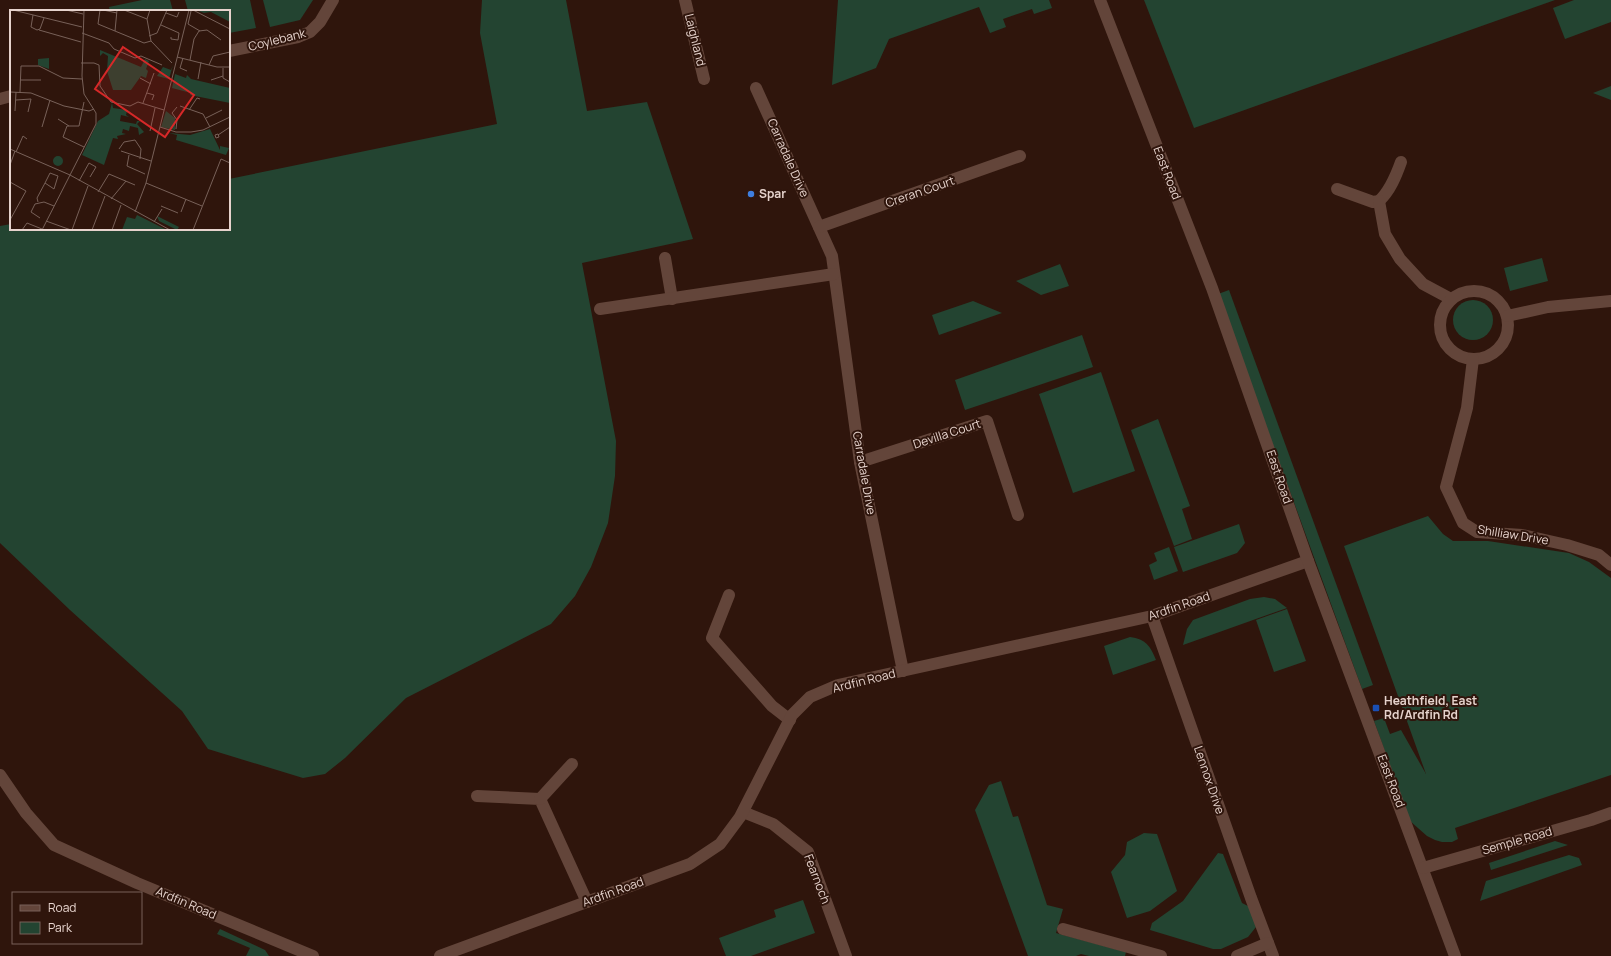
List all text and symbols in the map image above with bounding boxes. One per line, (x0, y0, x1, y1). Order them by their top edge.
inset map (10, 10, 230, 230)
street label: Laighland (681, 12, 710, 68)
street label: Coylebank (246, 24, 308, 55)
street label: Carradale Drive (764, 116, 813, 200)
street label: East Road (1150, 144, 1185, 202)
street label: Creran Court (883, 172, 957, 211)
place label: Spar (759, 185, 786, 202)
marker: Spar (746, 189, 756, 199)
street label: Devilla Court (911, 415, 983, 452)
street label: Carradale Drive (849, 430, 880, 516)
street label: East Road (1262, 448, 1297, 506)
street label: Shilliaw Drive (1476, 520, 1550, 549)
street label: Ardfin Road (1146, 587, 1212, 624)
street label: Ardfin Road (831, 665, 897, 697)
place label: Heathfield, East Rd/Ardfin Rd (1384, 692, 1477, 723)
marker: Heathfield, East Rd/Ardfin Rd (1371, 703, 1381, 713)
street label: Lennox Drive (1190, 744, 1229, 816)
street label: East Road (1374, 752, 1409, 810)
street label: Semple Road (1480, 822, 1554, 859)
street label: Fearnoch (800, 852, 835, 906)
street label: Ardfin Road (580, 873, 646, 910)
street label: Ardfin Road (153, 882, 219, 923)
legend (12, 892, 142, 944)
text: Road (48, 899, 76, 916)
text: Park (48, 919, 73, 936)

